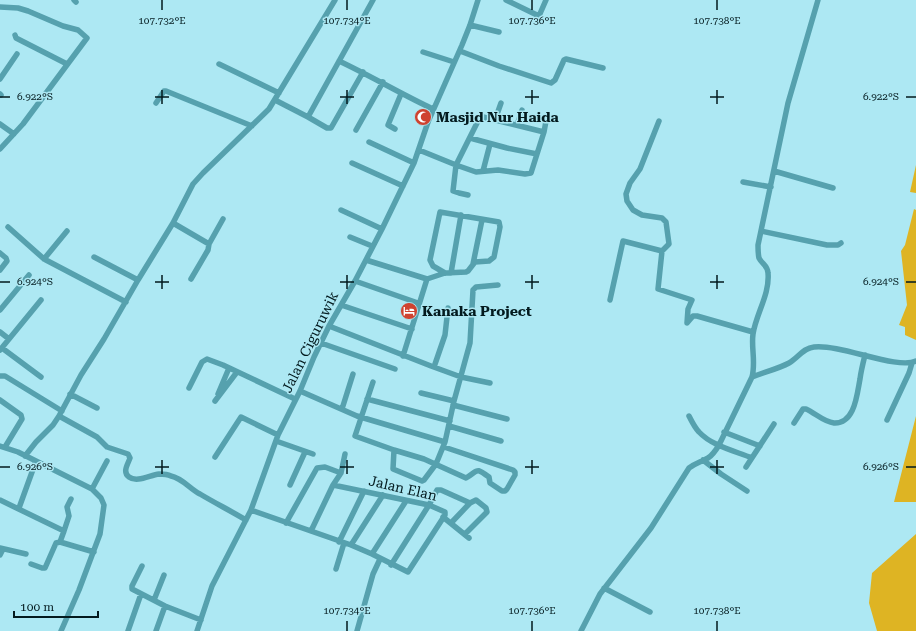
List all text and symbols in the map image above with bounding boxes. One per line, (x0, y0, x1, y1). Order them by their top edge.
text: 107.732°E (138, 15, 186, 26)
text: 107.734°E (323, 15, 371, 26)
text: 107.736°E (508, 15, 556, 26)
text: 107.738°E (693, 15, 741, 26)
text: 6.922°S (17, 91, 53, 102)
text: 6.922°S (863, 91, 899, 102)
mosque icon: Masjid Nur Haida (413, 107, 433, 127)
place label: Masjid Nur Haida (436, 109, 560, 125)
text: 6.924°S (17, 276, 53, 287)
text: 6.924°S (863, 276, 899, 287)
street label: Jalan Ciguruwik (279, 289, 341, 395)
hotel icon: Kanaka Project (399, 301, 419, 321)
place label: Kanaka Project (422, 303, 532, 319)
text: 6.926°S (17, 461, 53, 472)
text: 6.926°S (863, 461, 899, 472)
street label: Jalan Elan (367, 472, 439, 504)
scale bar (14, 593, 98, 619)
text: 100 m (20, 600, 54, 614)
text: 107.734°E (323, 605, 371, 616)
text: 107.736°E (508, 605, 556, 616)
text: 107.738°E (693, 605, 741, 616)

